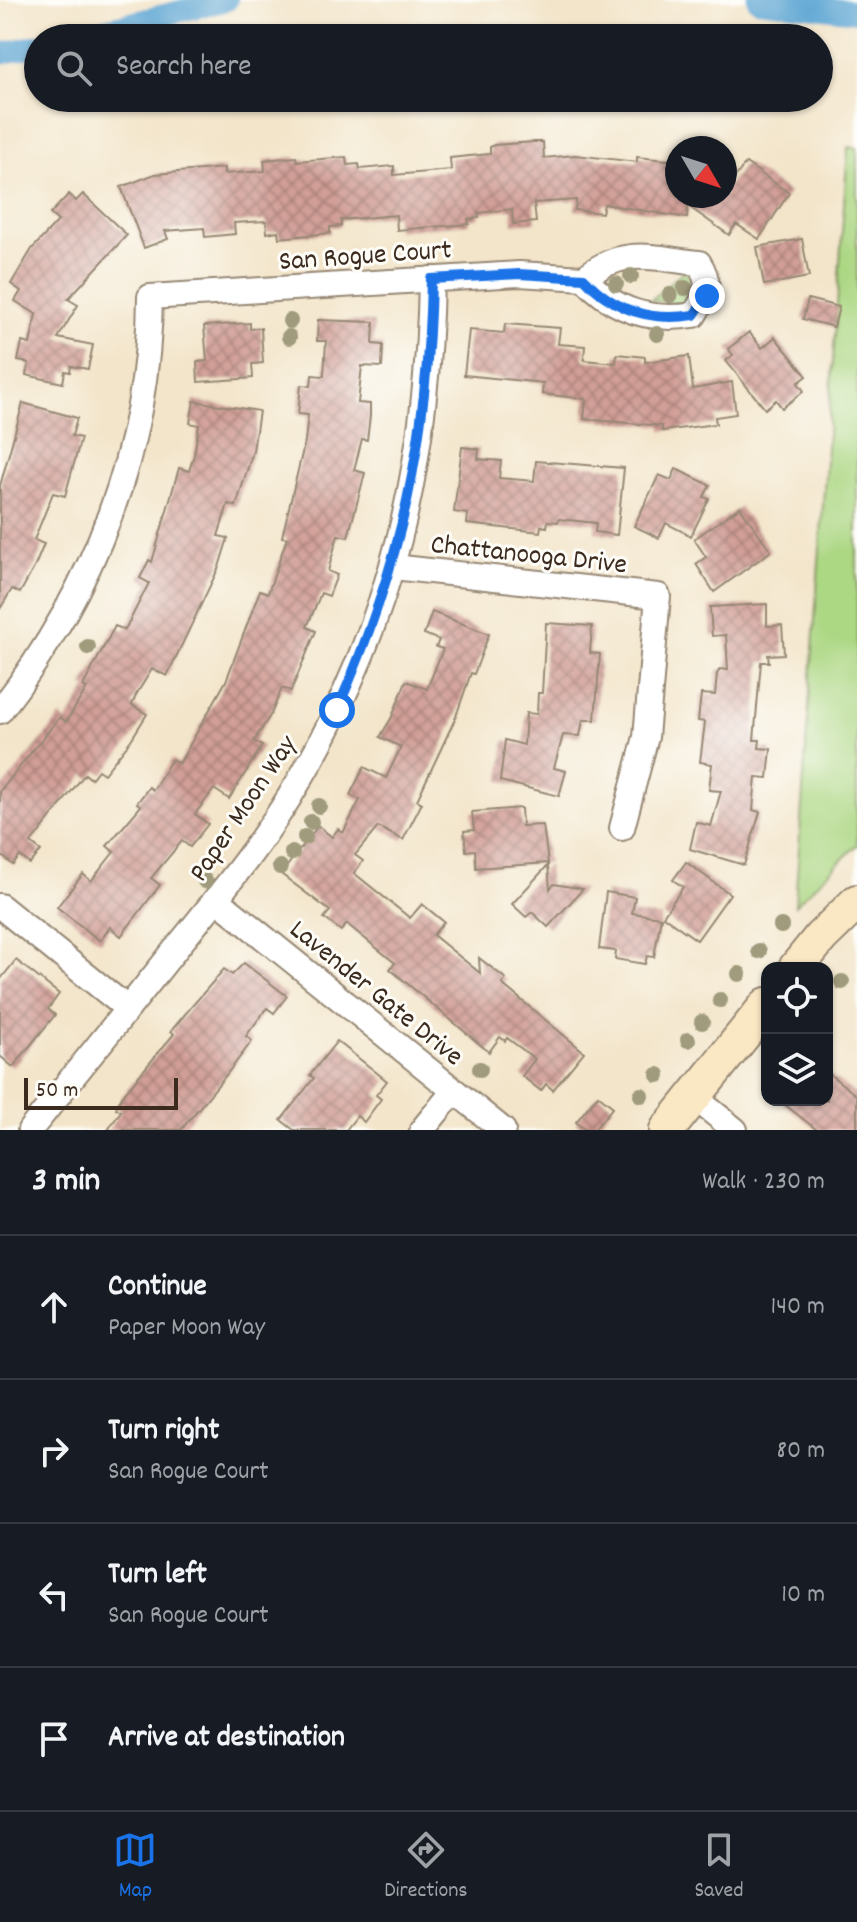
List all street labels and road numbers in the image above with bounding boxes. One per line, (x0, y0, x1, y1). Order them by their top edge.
street label: San Rogue Court (278, 232, 453, 284)
street label: Chattanooga Drive (428, 527, 629, 587)
street label: Paper Moon Way (181, 728, 309, 891)
street label: Lavender Gate Drive (279, 912, 471, 1078)

